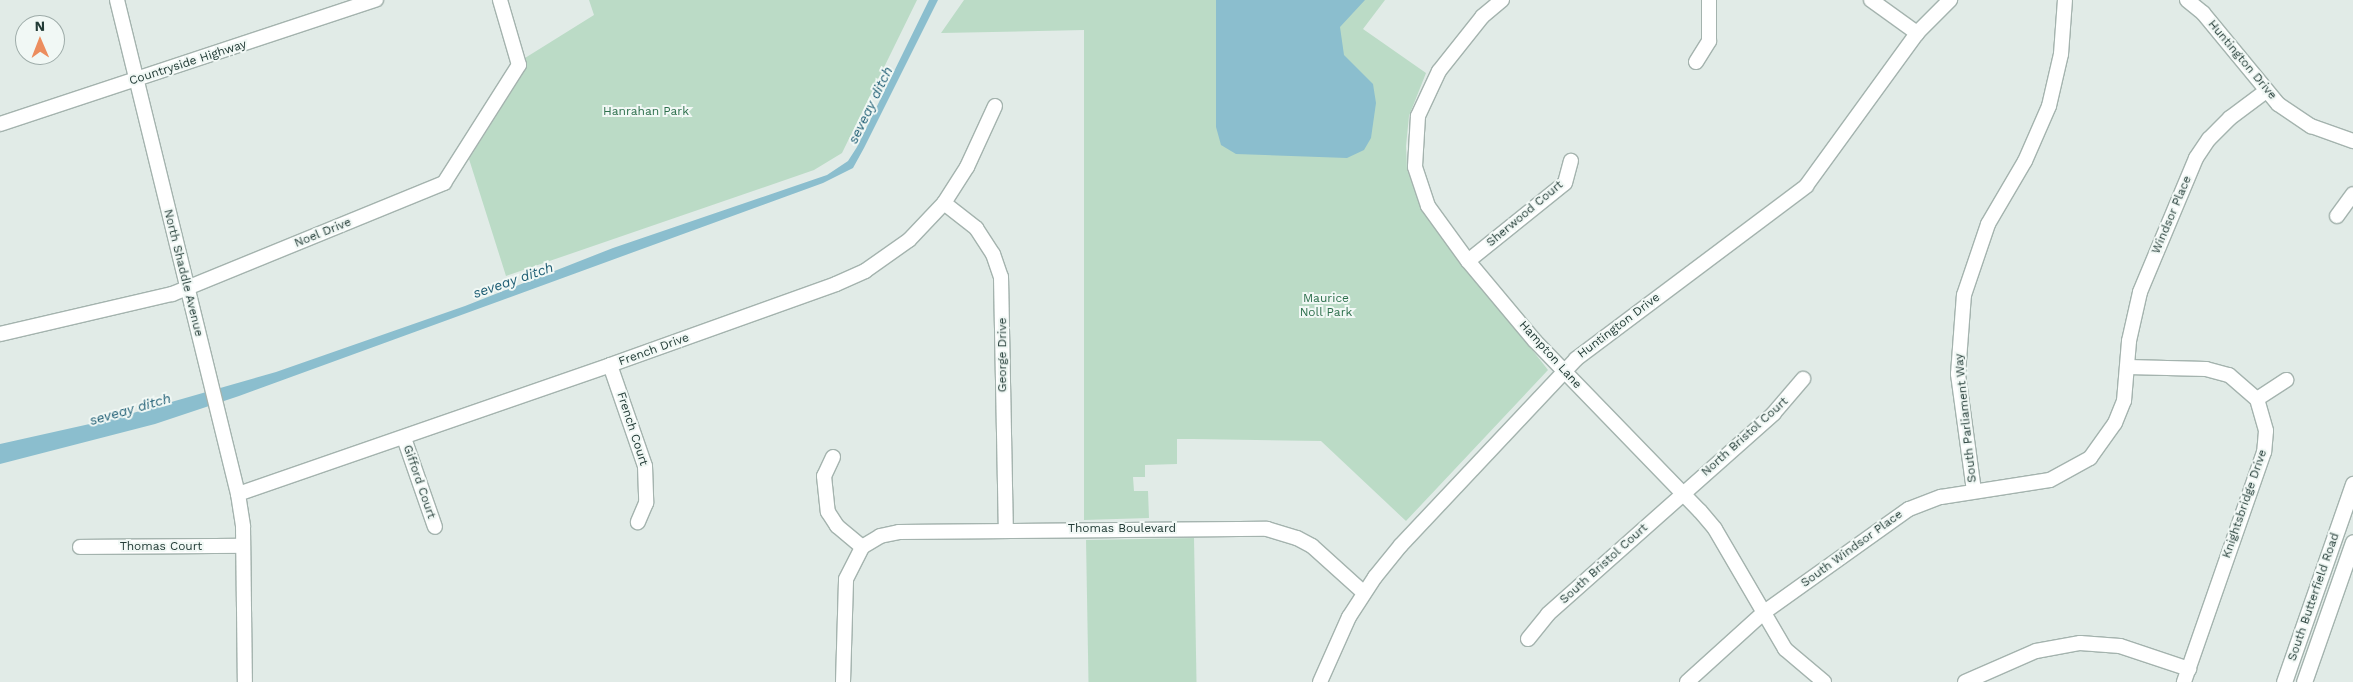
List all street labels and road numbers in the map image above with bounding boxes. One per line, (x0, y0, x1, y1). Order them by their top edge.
street label: Huntington Drive (2205, 17, 2279, 103)
street label: Countryside Highway (128, 37, 248, 89)
street label: Windsor Place (2149, 174, 2195, 256)
street label: Sherwood Court (1484, 178, 1566, 250)
street label: North Shaddle Avenue (160, 208, 206, 338)
street label: Noel Drive (292, 215, 354, 251)
street label: Huntington Drive (1575, 290, 1663, 362)
street label: George Drive (996, 318, 1010, 392)
street label: Hampton Lane (1516, 318, 1584, 392)
street label: French Drive (617, 331, 691, 369)
street label: South Parliament Way (1952, 353, 1980, 483)
street label: French Court (613, 390, 651, 468)
street label: North Bristol Court (1699, 394, 1791, 480)
street label: Gifford Court (400, 443, 438, 521)
street label: Knightsbridge Drive (2220, 448, 2270, 560)
street label: South Windsor Place (1798, 507, 1906, 591)
street label: South Bristol Court (1557, 521, 1651, 607)
street label: Thomas Boulevard (1068, 522, 1176, 536)
street label: South Butterfield Road (2285, 531, 2343, 663)
street label: Thomas Court (120, 540, 202, 554)

